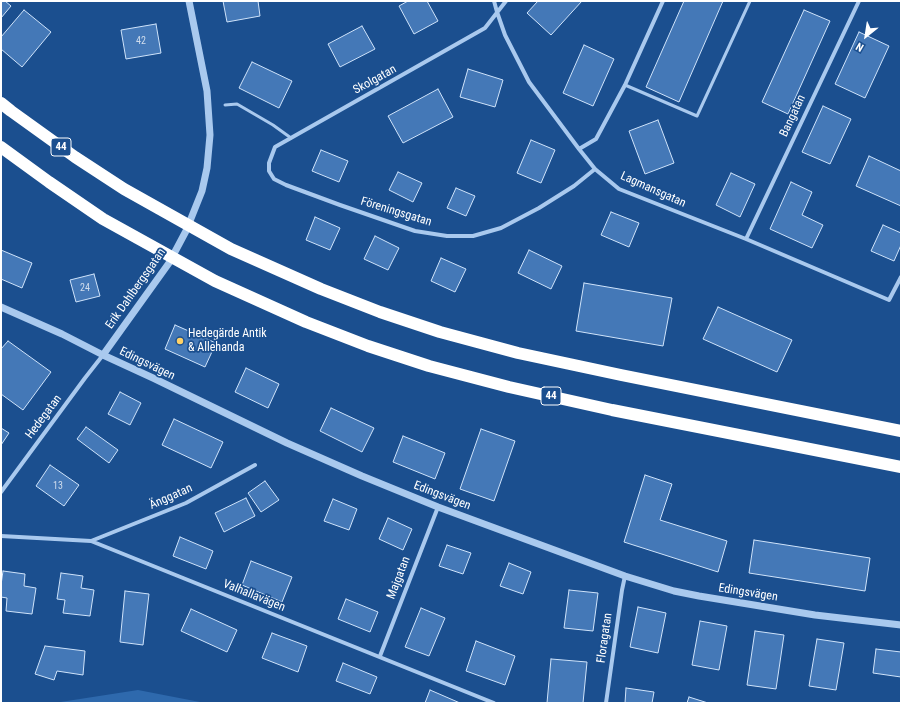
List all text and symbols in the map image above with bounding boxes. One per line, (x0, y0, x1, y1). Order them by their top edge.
north arrow (846, 16, 886, 56)
house number: 42 (136, 35, 146, 47)
text: N (854, 40, 866, 54)
street label: Skolgatan (351, 62, 399, 98)
street label: Bangatan (777, 93, 809, 139)
road number: 44 (51, 138, 71, 156)
street label: Lagmansgatan (618, 169, 688, 211)
street label: Föreningsgatan (359, 194, 433, 230)
street label: Erik Dahlbergsgatan (103, 246, 169, 332)
house number: 24 (80, 282, 90, 294)
place label: Hedegärde Antik & Allehanda (188, 327, 267, 355)
marker: Hedegärde Antik & Allehanda (175, 336, 185, 346)
street label: Edingsvägen (117, 344, 177, 384)
road number: 44 (541, 387, 561, 405)
street label: Hedegatan (23, 392, 65, 442)
street label: Edingsvägen (411, 479, 473, 513)
house number: 13 (53, 480, 63, 492)
street label: Änggatan (147, 481, 195, 513)
street label: Majgatan (384, 555, 414, 601)
street label: Valhallavägen (221, 577, 287, 615)
street label: Edingsvägen (717, 581, 779, 605)
street label: Floragatan (594, 612, 616, 664)

